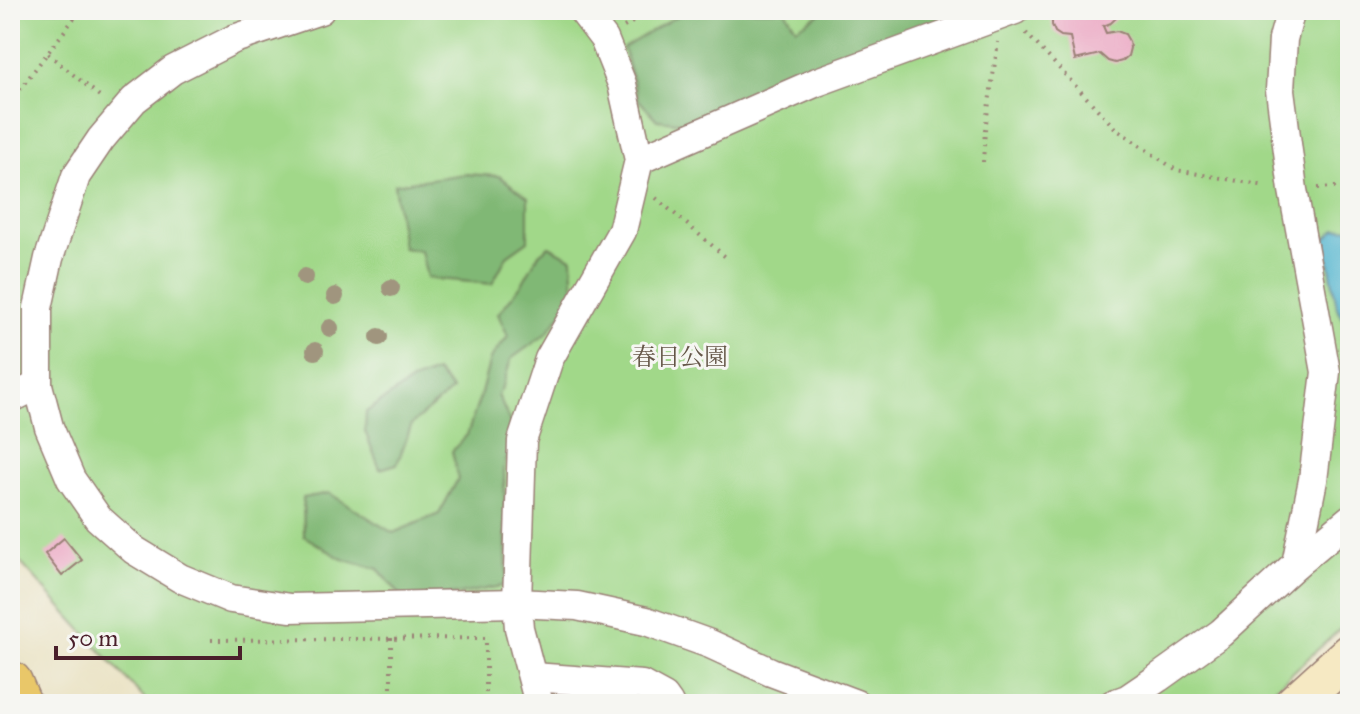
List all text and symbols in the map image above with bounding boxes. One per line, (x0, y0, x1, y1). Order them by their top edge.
park label: 春日公園 (632, 342, 728, 372)
scale bar (56, 610, 240, 660)
text: 50 m (68, 623, 118, 653)

